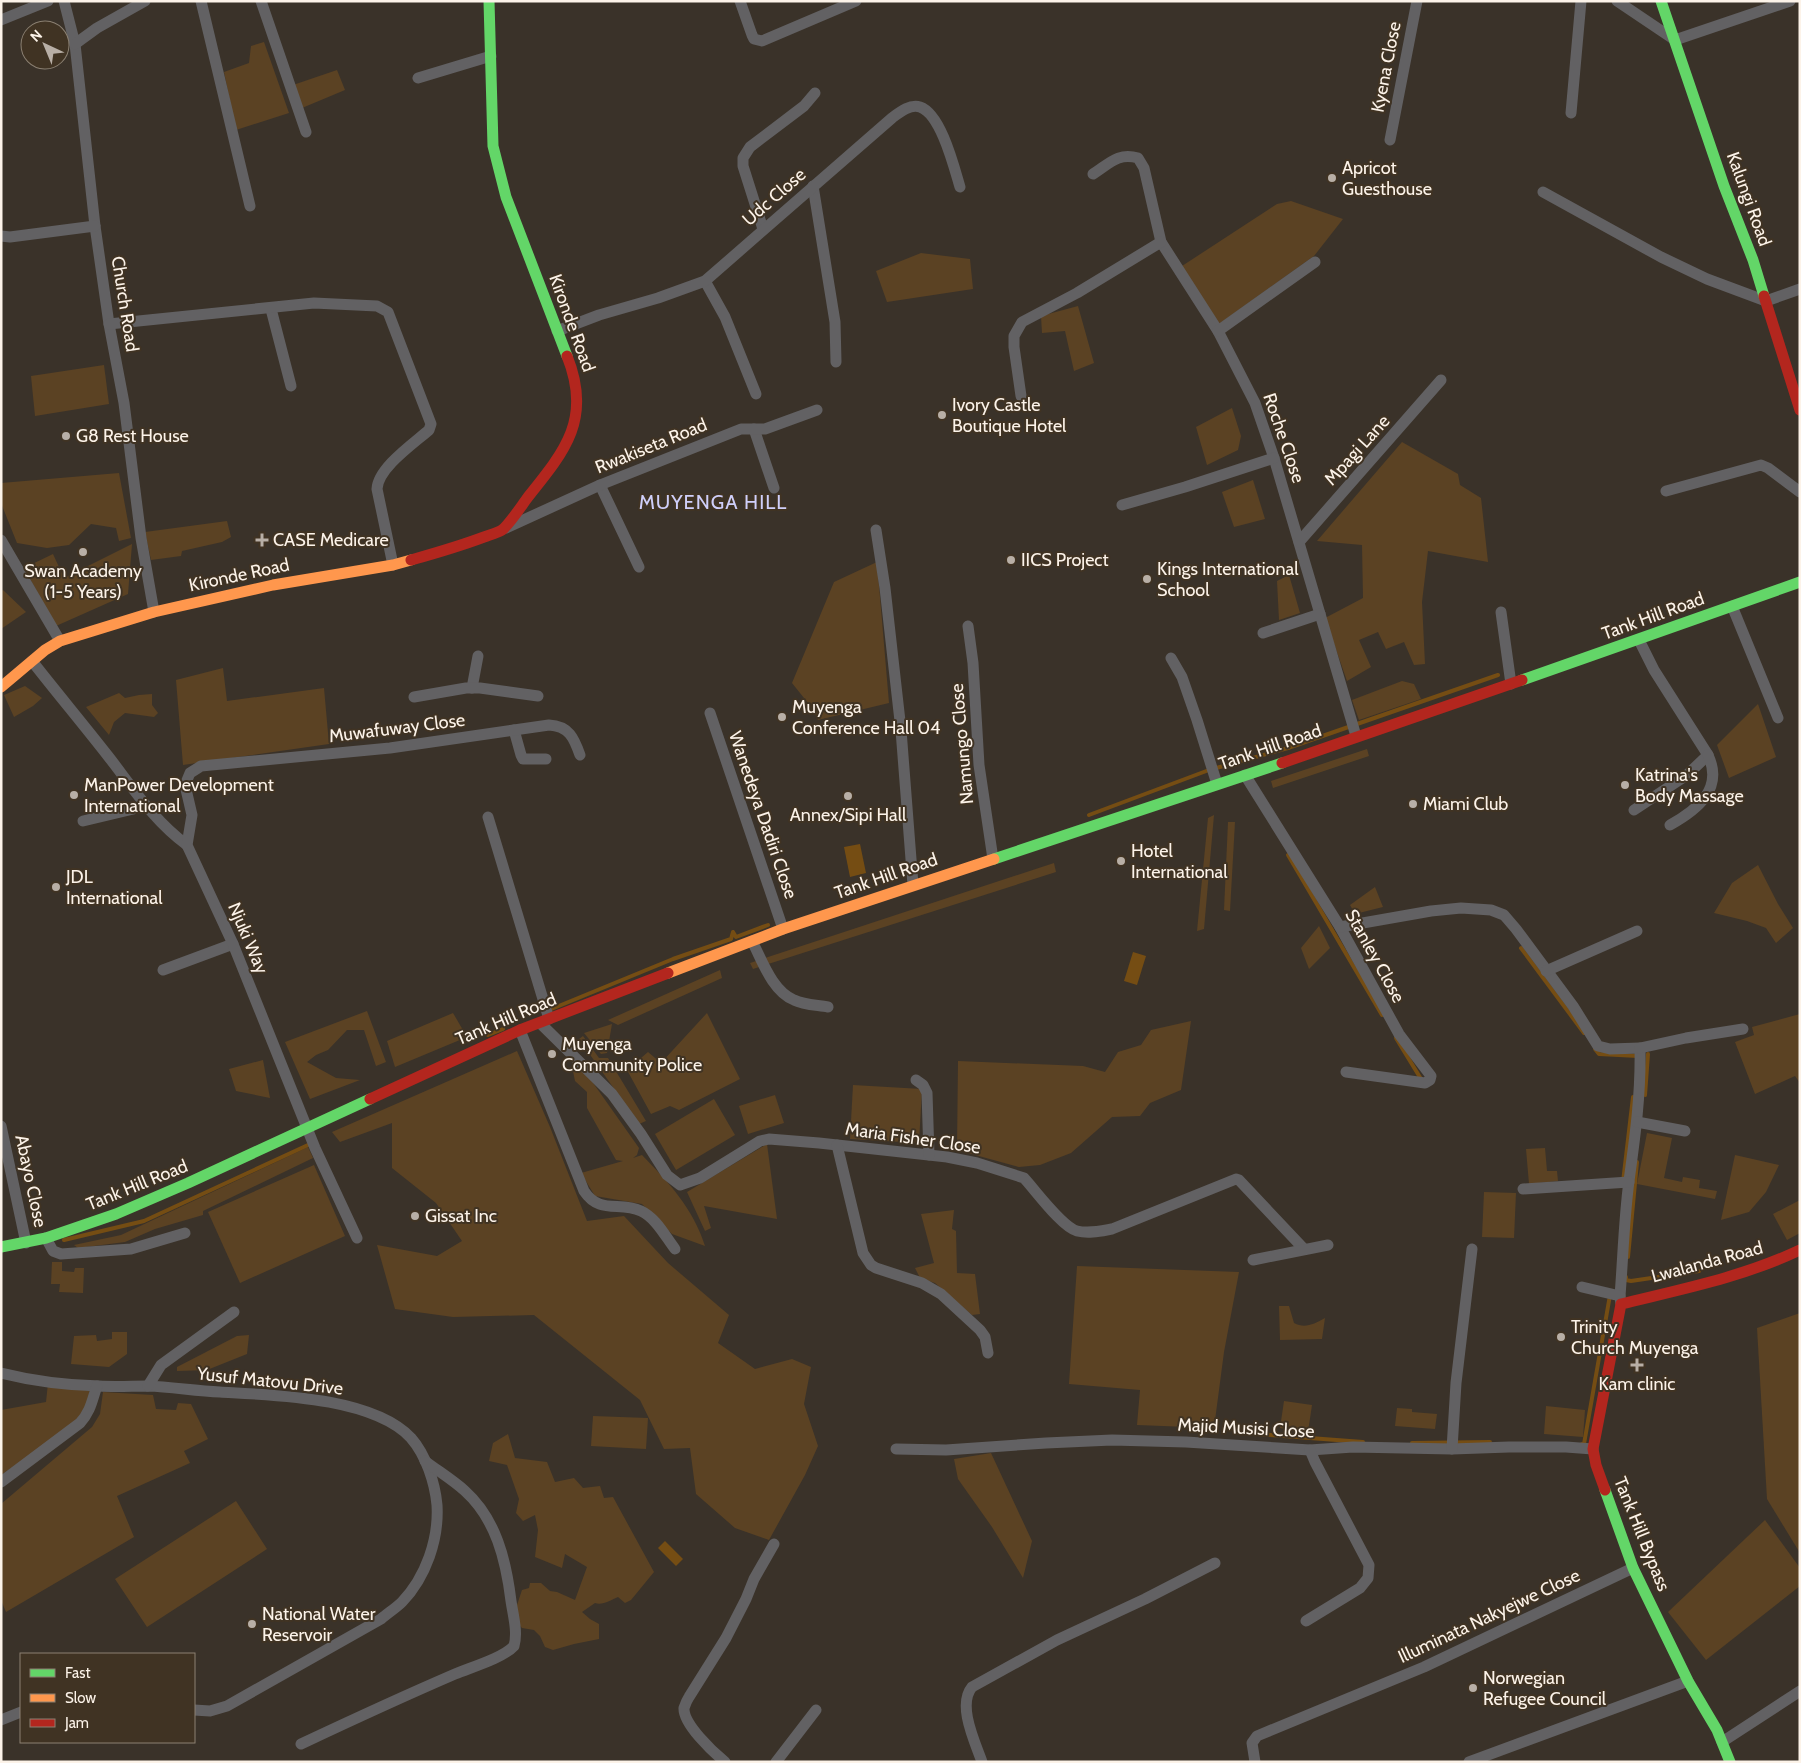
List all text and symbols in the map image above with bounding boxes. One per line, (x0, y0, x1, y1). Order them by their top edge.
north arrow (20, 20, 70, 70)
street label: Kyena Close (1366, 20, 1406, 114)
text: N (26, 26, 46, 46)
street label: Kalungi Road (1722, 149, 1776, 249)
place label: Apricot Guesthouse (1342, 157, 1432, 200)
street label: Udc Close (738, 163, 810, 231)
marker: Apricot Guesthouse (1326, 172, 1338, 184)
street label: Church Road (107, 254, 143, 354)
street label: Kironde Road (544, 271, 600, 375)
street label: Roche Close (1258, 390, 1310, 486)
place label: Ivory Castle Boutique Hotel (952, 394, 1067, 437)
marker: Ivory Castle Boutique Hotel (936, 409, 948, 421)
street label: Mpagi Lane (1320, 410, 1394, 490)
street label: Rwakiseta Road (592, 414, 710, 478)
place label: G8 Rest House (76, 425, 189, 447)
marker: G8 Rest House (60, 430, 72, 442)
district label: MUYENGA HILL (639, 490, 787, 514)
place label: CASE Medicare (273, 529, 389, 551)
marker: CASE Medicare (255, 533, 269, 547)
marker: Swan Academy (1-5 Years) (77, 546, 89, 558)
place label: IICS Project (1021, 549, 1109, 571)
street label: Kironde Road (187, 554, 291, 596)
marker: IICS Project (1005, 554, 1017, 566)
place label: Kings International School (1157, 558, 1299, 601)
place label: Swan Academy (1-5 Years) (24, 560, 142, 603)
marker: Kings International School (1141, 573, 1153, 585)
street label: Tank Hill Road (1599, 587, 1707, 645)
street label: Namungo Close (946, 683, 978, 805)
place label: Muyenga Conference Hall 04 (792, 696, 940, 739)
street label: Muwafuway Close (328, 709, 466, 747)
marker: Muyenga Conference Hall 04 (776, 711, 788, 723)
street label: Tank Hill Road (1216, 719, 1324, 775)
street label: Wanedeya Dadiri Close (724, 728, 802, 902)
place label: Katrina's Body Massage (1635, 764, 1744, 807)
place label: ManPower Development International (84, 774, 274, 817)
marker: Katrina's Body Massage (1619, 779, 1631, 791)
marker: ManPower Development International (68, 789, 80, 801)
marker: Annex/Sipi Hall (842, 790, 854, 802)
place label: Miami Club (1423, 793, 1508, 815)
marker: Miami Club (1407, 798, 1419, 810)
place label: Annex/Sipi Hall (790, 804, 907, 826)
place label: Hotel International (1131, 840, 1228, 883)
street label: Tank Hill Road (832, 848, 940, 904)
marker: Hotel International (1115, 855, 1127, 867)
place label: JDL International (65, 866, 163, 909)
marker: JDL International (50, 881, 62, 893)
street label: Njuki Way (223, 899, 273, 977)
street label: Stanley Close (1340, 906, 1410, 1006)
street label: Tank Hill Road (452, 988, 560, 1050)
place label: Muyenga Community Police (562, 1033, 702, 1076)
marker: Muyenga Community Police (546, 1048, 558, 1060)
street label: Maria Fisher Close (844, 1118, 982, 1158)
street label: Abayo Close (10, 1133, 52, 1229)
street label: Tank Hill Road (83, 1155, 191, 1215)
place label: Gissat Inc (425, 1205, 497, 1227)
marker: Gissat Inc (409, 1210, 421, 1222)
street label: Lwalanda Road (1649, 1237, 1765, 1287)
place label: Trinity Church Muyenga (1571, 1316, 1699, 1359)
marker: Trinity Church Muyenga (1555, 1331, 1567, 1343)
marker: Kam clinic (1631, 1359, 1643, 1371)
street label: Yusuf Matovu Drive (195, 1362, 344, 1400)
place label: Kam clinic (1599, 1373, 1675, 1395)
street label: Majid Musisi Close (1177, 1413, 1315, 1443)
street label: Tank Hill Bypass (1609, 1474, 1675, 1594)
street label: Illuminata Nakyejwe Close (1394, 1564, 1584, 1668)
place label: National Water Reservoir (262, 1603, 376, 1646)
marker: National Water Reservoir (246, 1618, 258, 1630)
legend (20, 1653, 195, 1743)
text: Fast (65, 1664, 90, 1682)
place label: Norwegian Refugee Council (1483, 1667, 1607, 1710)
marker: Norwegian Refugee Council (1467, 1682, 1479, 1694)
text: Slow (65, 1689, 96, 1707)
text: Jam (64, 1714, 89, 1732)

